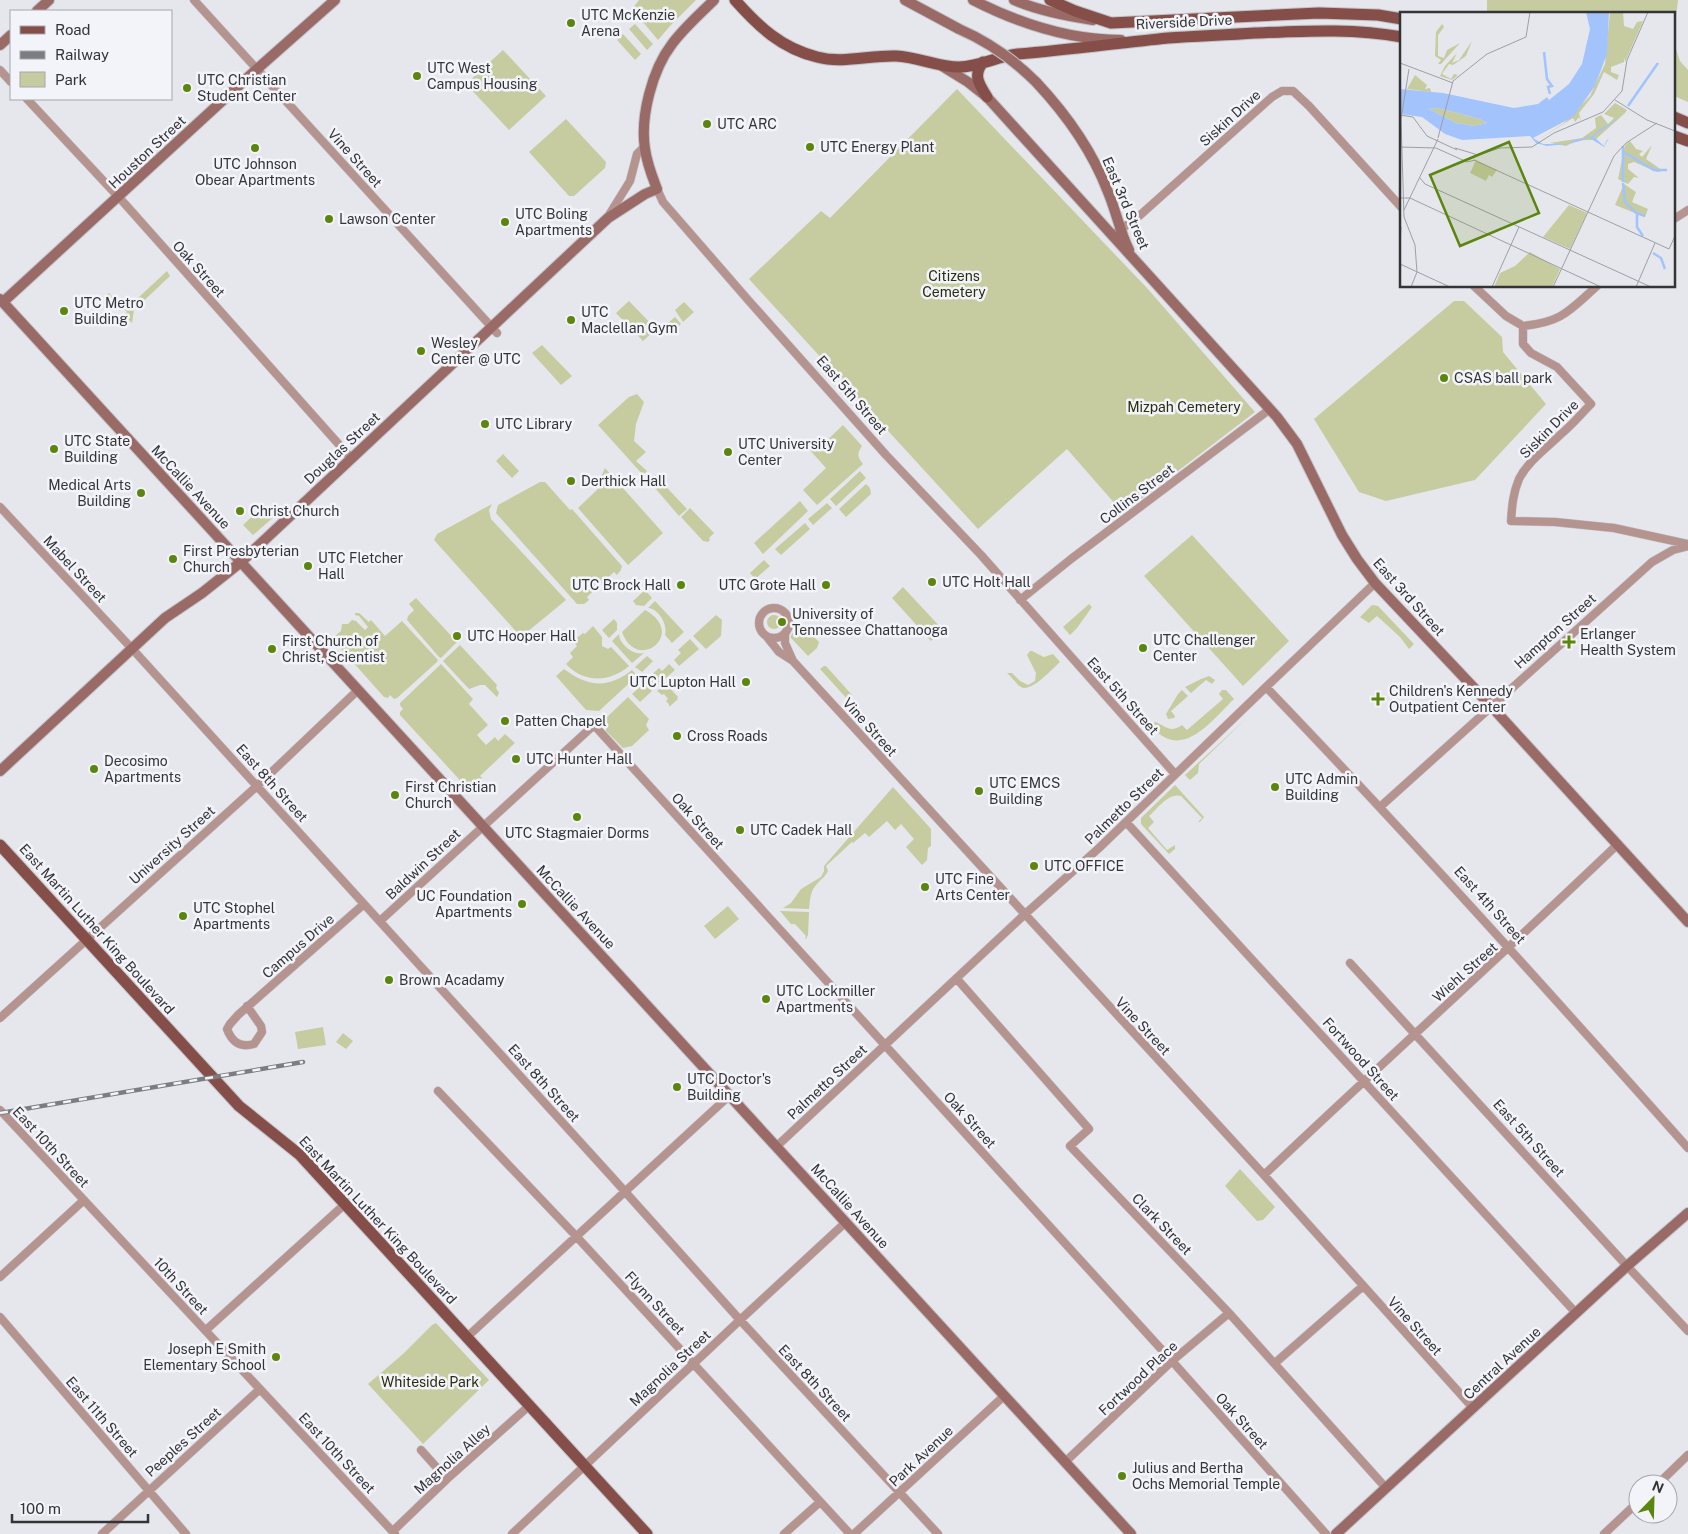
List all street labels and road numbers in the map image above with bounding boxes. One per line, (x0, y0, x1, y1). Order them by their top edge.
street label: Riverside Drive (1135, 11, 1233, 33)
street label: Siskin Drive (1196, 86, 1264, 149)
street label: Houston Street (105, 112, 189, 192)
street label: Vine Street (325, 125, 385, 191)
street label: East 3rd Street (1099, 154, 1153, 252)
street label: Oak Street (170, 238, 228, 300)
street label: East 5th Street (814, 352, 890, 438)
street label: Siskin Drive (1516, 396, 1582, 462)
street label: Douglas Street (301, 409, 383, 487)
street label: McCallie Avenue (148, 442, 234, 532)
street label: Collins Street (1097, 461, 1177, 527)
street label: Mabel Street (40, 532, 110, 606)
street label: East 3rd Street (1370, 555, 1448, 639)
street label: Hampton Street (1511, 590, 1599, 672)
street label: East 5th Street (1084, 654, 1162, 738)
street label: Vine Street (840, 694, 900, 760)
street label: East 8th Street (233, 741, 311, 825)
street label: Palmetto Street (1082, 765, 1166, 847)
street label: Oak Street (669, 790, 727, 852)
street label: University Street (126, 802, 218, 888)
street label: Baldwin Street (382, 825, 464, 903)
street label: East Martin Luther King Boulevard (16, 841, 178, 1017)
street label: McCallie Avenue (533, 862, 619, 952)
street label: East 4th Street (1451, 863, 1529, 947)
street label: Campus Drive (259, 910, 337, 981)
street label: Wiehl Street (1429, 939, 1501, 1005)
street label: Vine Street (1112, 994, 1174, 1058)
street label: Fortwood Street (1320, 1014, 1402, 1104)
street label: East 8th Street (505, 1041, 583, 1125)
street label: Palmetto Street (784, 1041, 870, 1123)
street label: Oak Street (941, 1089, 999, 1151)
street label: East 5th Street (1490, 1096, 1568, 1180)
street label: East 10th Street (10, 1103, 92, 1191)
street label: East Martin Luther King Boulevard (296, 1133, 460, 1307)
street label: McCallie Avenue (808, 1160, 892, 1252)
street label: Clark Street (1129, 1190, 1195, 1258)
street label: 10th Street (151, 1254, 211, 1318)
street label: Flynn Street (622, 1268, 688, 1338)
street label: Vine Street (1385, 1293, 1445, 1359)
street label: Central Avenue (1460, 1323, 1544, 1403)
street label: Magnolia Street (626, 1327, 714, 1409)
street label: Fortwood Place (1095, 1338, 1181, 1418)
street label: East 8th Street (775, 1341, 855, 1425)
street label: East 11th Street (63, 1374, 141, 1460)
street label: Oak Street (1213, 1390, 1271, 1452)
street label: Peeples Street (142, 1404, 224, 1480)
street label: East 10th Street (296, 1409, 378, 1497)
street label: Magnolia Alley (411, 1420, 494, 1497)
street label: Park Avenue (886, 1422, 956, 1490)

